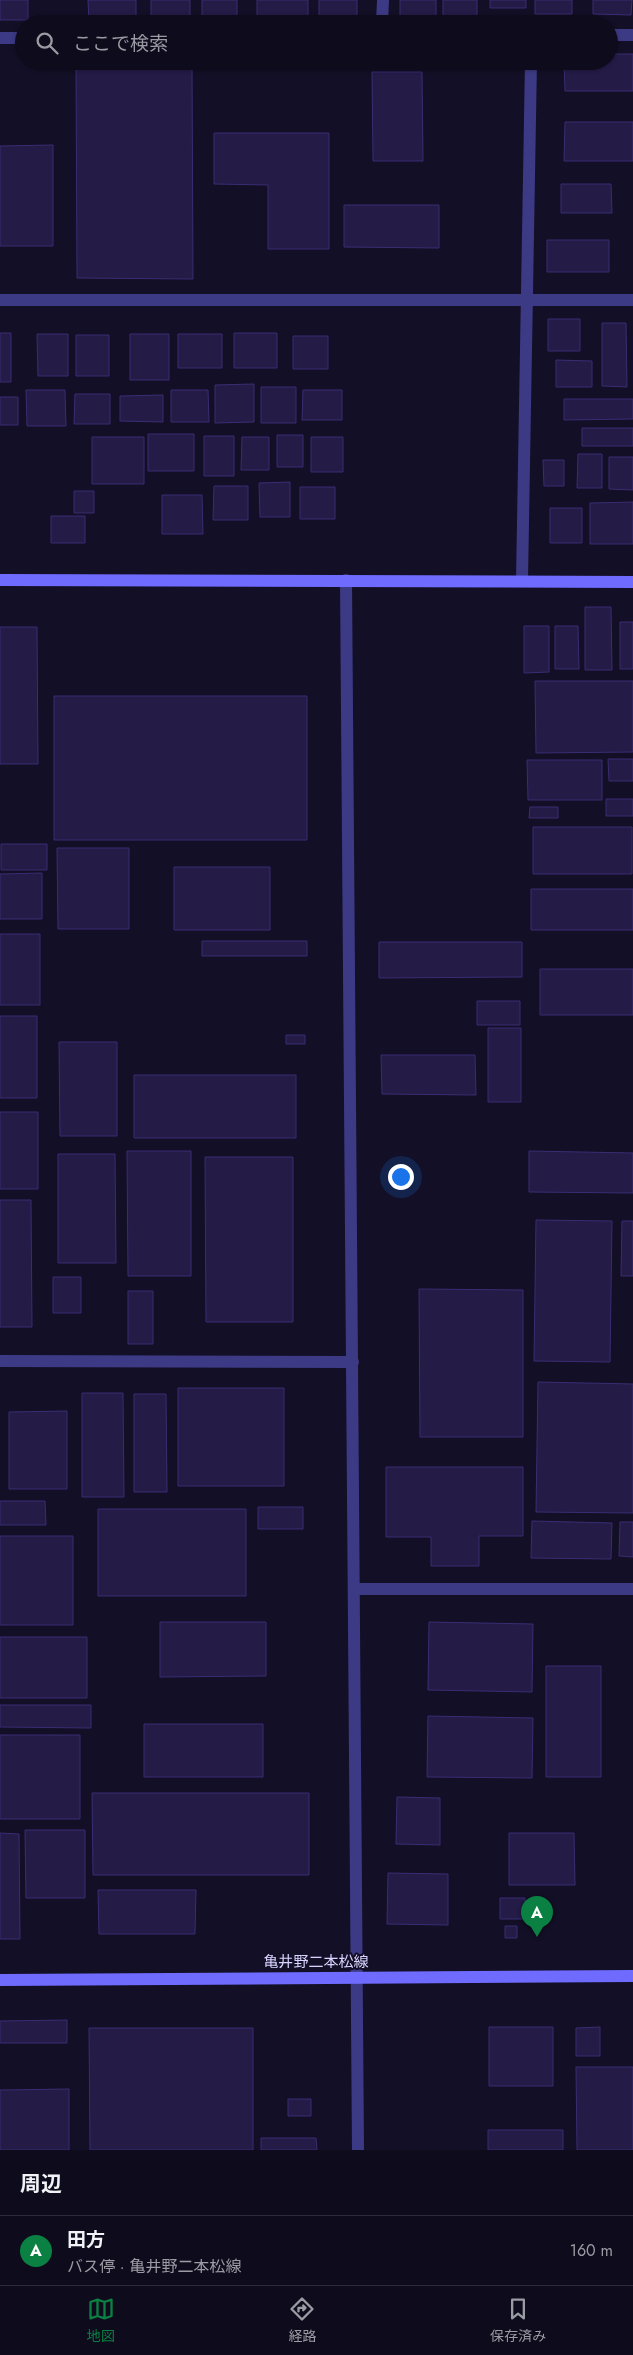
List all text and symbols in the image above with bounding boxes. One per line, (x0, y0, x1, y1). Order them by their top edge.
search box (15, 15, 618, 70)
icon: search (33, 29, 61, 57)
text: ここで検索 (73, 30, 168, 57)
your location (388, 1164, 414, 1190)
pin: A (521, 1896, 553, 1937)
street label: 亀井野二本松線 (263, 1951, 369, 1973)
text: 周辺 (20, 2169, 62, 2199)
text: 田方 (67, 2226, 105, 2253)
text: A (30, 2239, 42, 2262)
text: 160 m (570, 2239, 613, 2262)
text: バス停 · 亀井野二本松線 (67, 2255, 241, 2278)
tab: 地図 (87, 2295, 115, 2346)
tab: 経路 (288, 2295, 316, 2346)
tab: 保存済み (490, 2295, 546, 2346)

